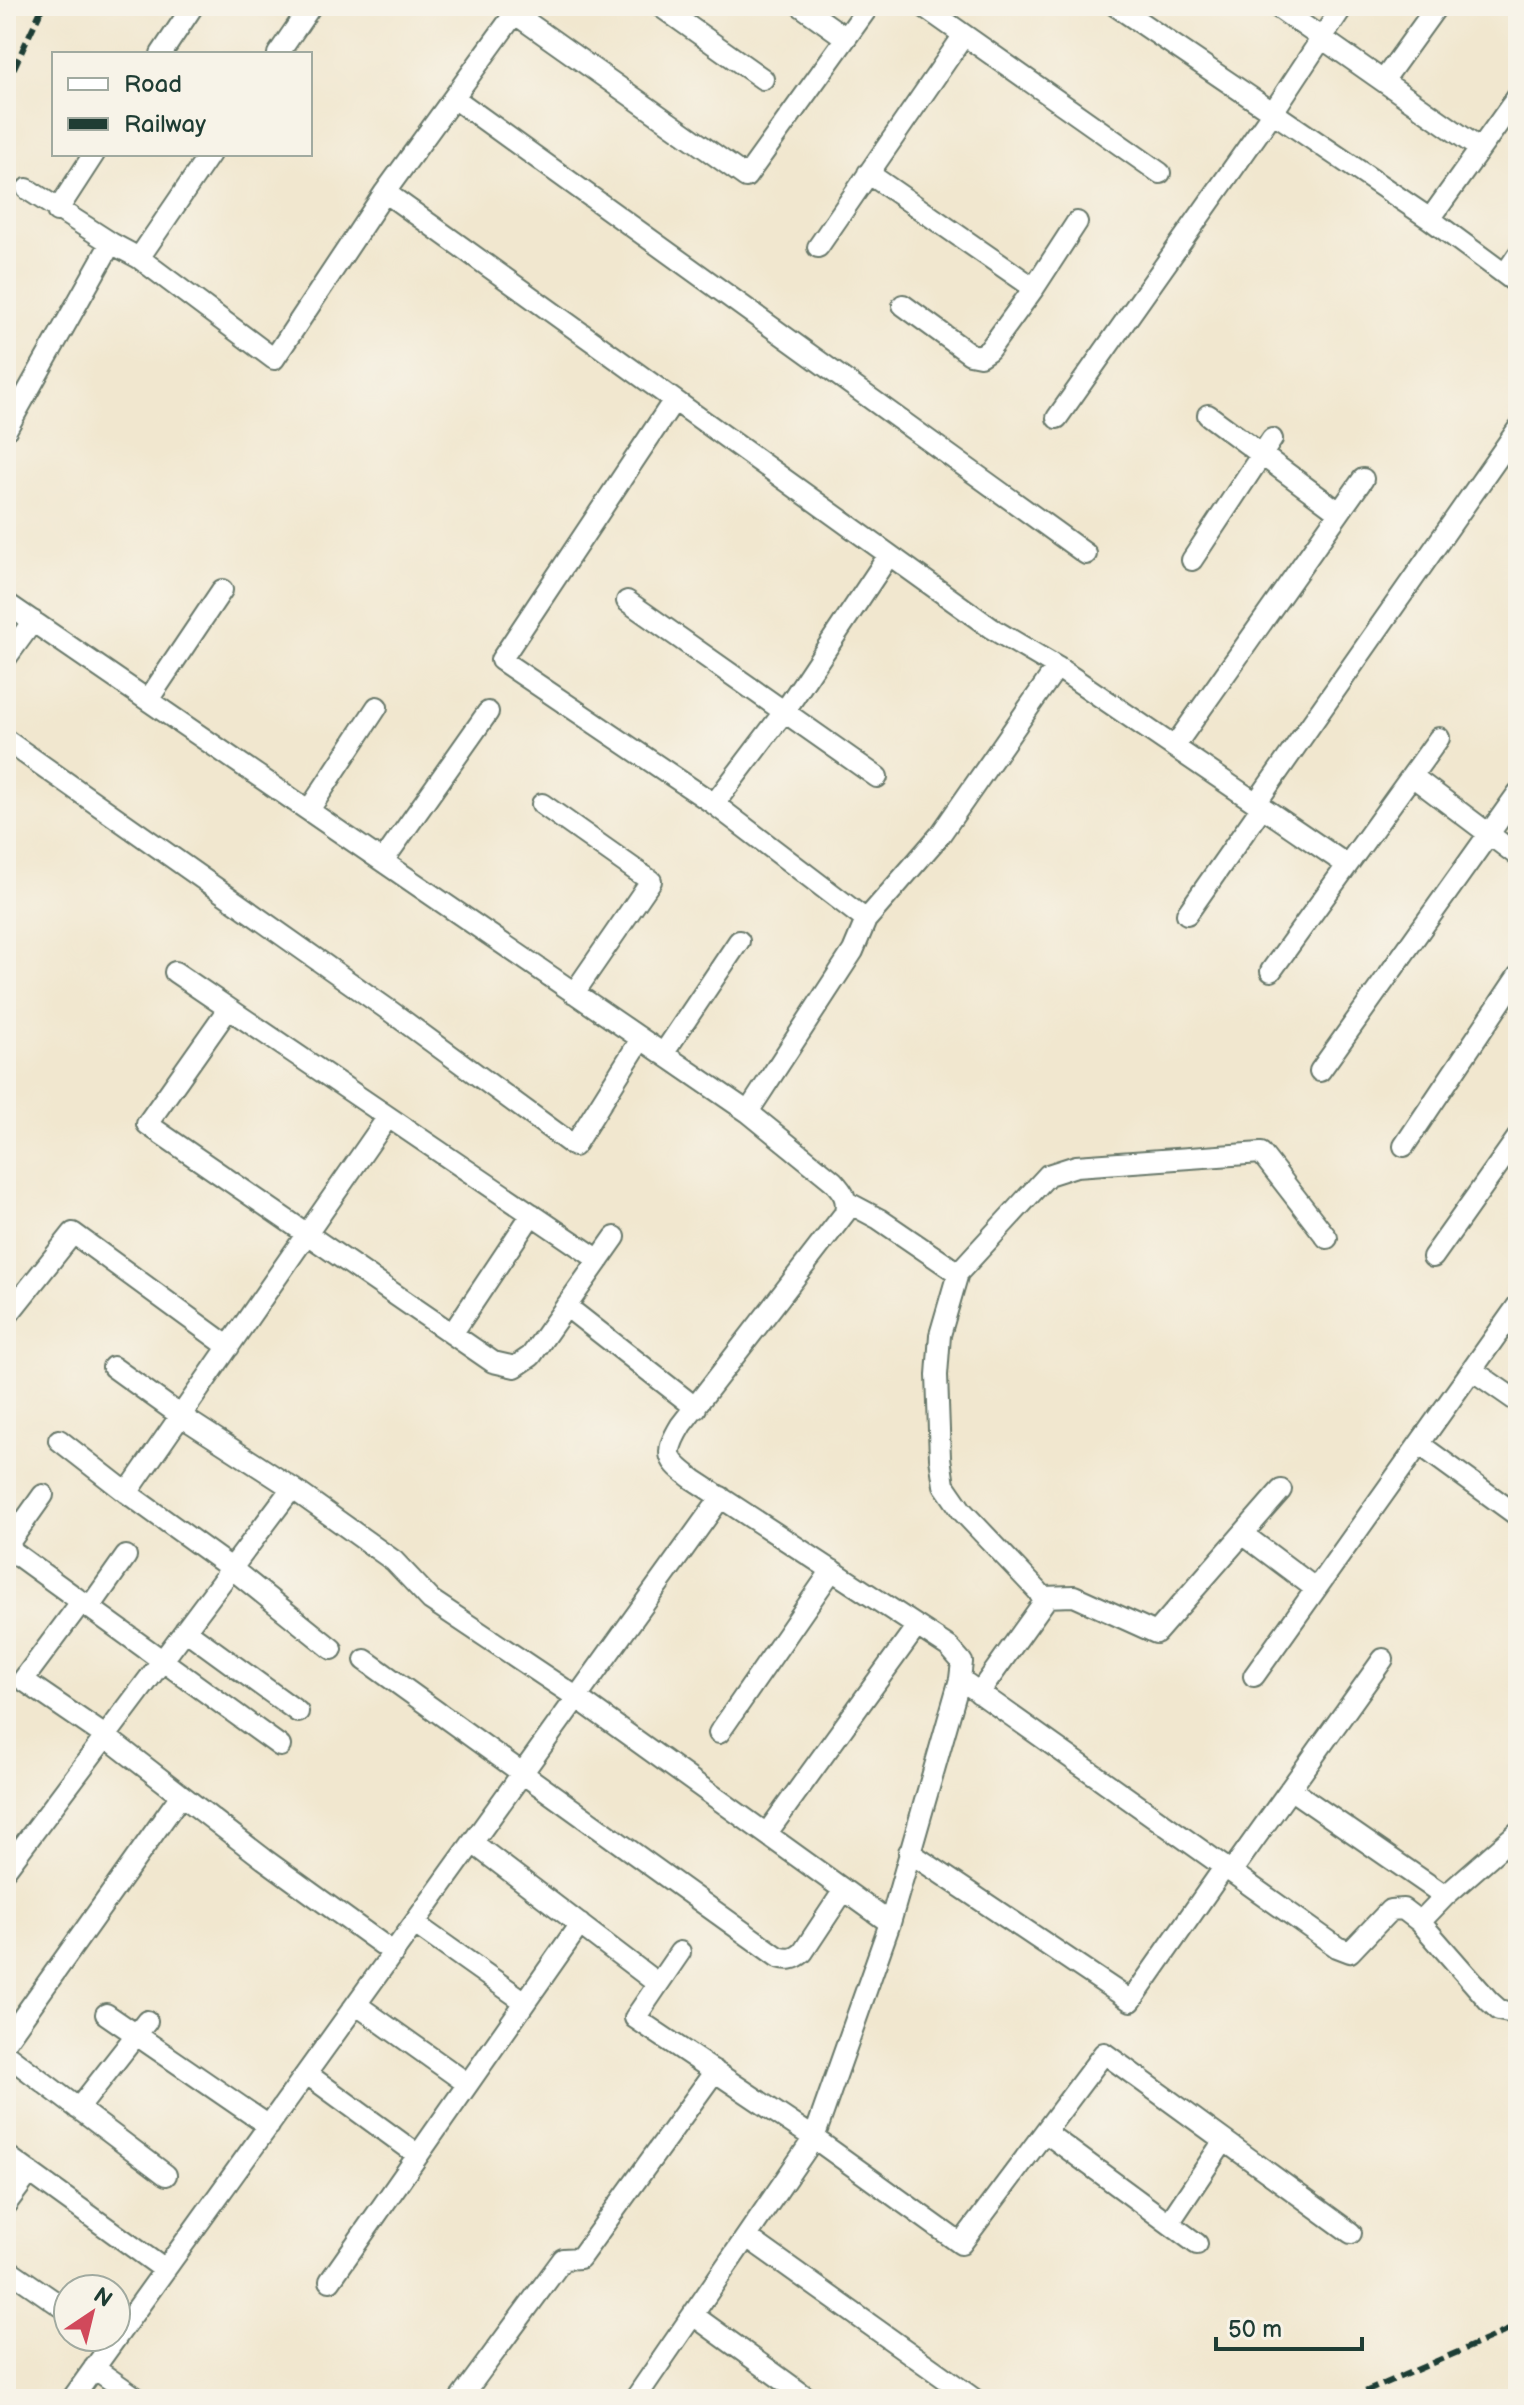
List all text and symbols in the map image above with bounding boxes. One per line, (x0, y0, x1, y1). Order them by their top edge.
legend (52, 52, 312, 156)
text: Road (124, 70, 182, 99)
text: Railway (124, 110, 206, 139)
north arrow (52, 2273, 132, 2353)
text: N (88, 2282, 117, 2314)
scale bar (1216, 2301, 1362, 2351)
text: 50 m (1228, 2315, 1282, 2344)

